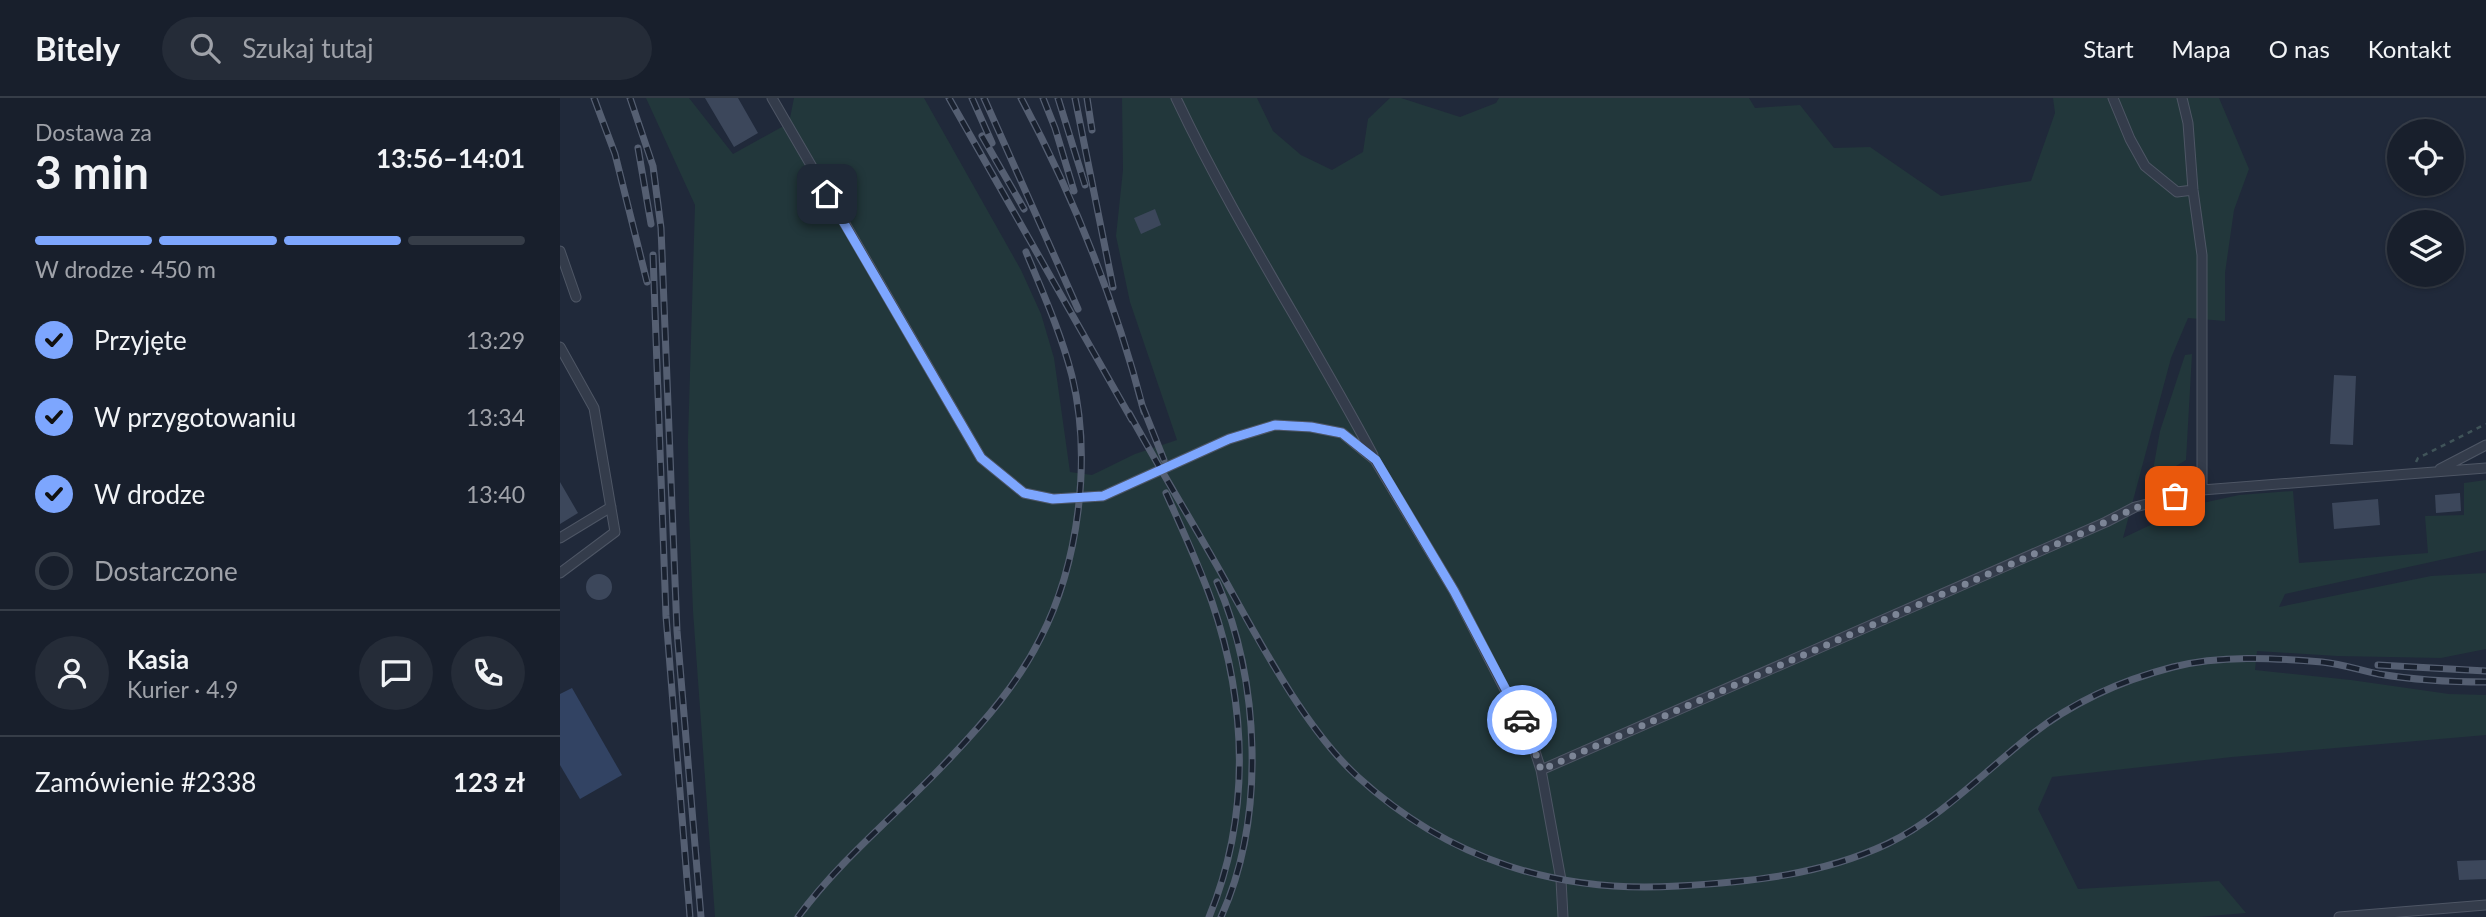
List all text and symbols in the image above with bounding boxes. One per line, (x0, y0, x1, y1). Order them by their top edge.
search box (162, 17, 652, 80)
text: Bitely (35, 28, 120, 68)
icon: search (186, 29, 224, 67)
text: Szukaj tutaj (242, 32, 373, 64)
text: Start (2083, 34, 2134, 63)
text: Mapa (2172, 34, 2231, 63)
text: O nas (2269, 34, 2330, 63)
text: Kontakt (2368, 34, 2451, 63)
text: Dostawa za (35, 118, 152, 146)
map controls (2387, 119, 2464, 287)
button: locate (2387, 119, 2464, 196)
text: 13:56–14:01 (376, 142, 525, 174)
text: 3 min (35, 144, 149, 199)
pin (797, 164, 857, 224)
icon: home (808, 175, 846, 213)
button: layers (2387, 210, 2464, 287)
text: W drodze · 450 m (35, 255, 216, 283)
icon: check (35, 321, 73, 359)
text: Przyjęte (94, 324, 187, 356)
text: 13:29 (466, 326, 525, 354)
icon: check (35, 398, 73, 436)
text: W przygotowaniu (94, 401, 296, 433)
text: 13:34 (466, 403, 525, 431)
pin (2145, 466, 2205, 526)
icon: check (35, 475, 73, 513)
icon: bag (2156, 477, 2194, 515)
text: W drodze (94, 478, 205, 510)
text: 13:40 (466, 480, 525, 508)
text: Dostarczone (94, 555, 238, 587)
button: person (35, 636, 109, 710)
button: chat (359, 636, 433, 710)
button: phone (451, 636, 525, 710)
text: Kasia (127, 643, 189, 675)
text: Kurier · 4.9 (127, 675, 238, 703)
courier (1487, 685, 1557, 755)
icon: car (1503, 701, 1541, 739)
text: Zamówienie #2338 (35, 766, 256, 798)
text: 123 zł (453, 766, 525, 798)

